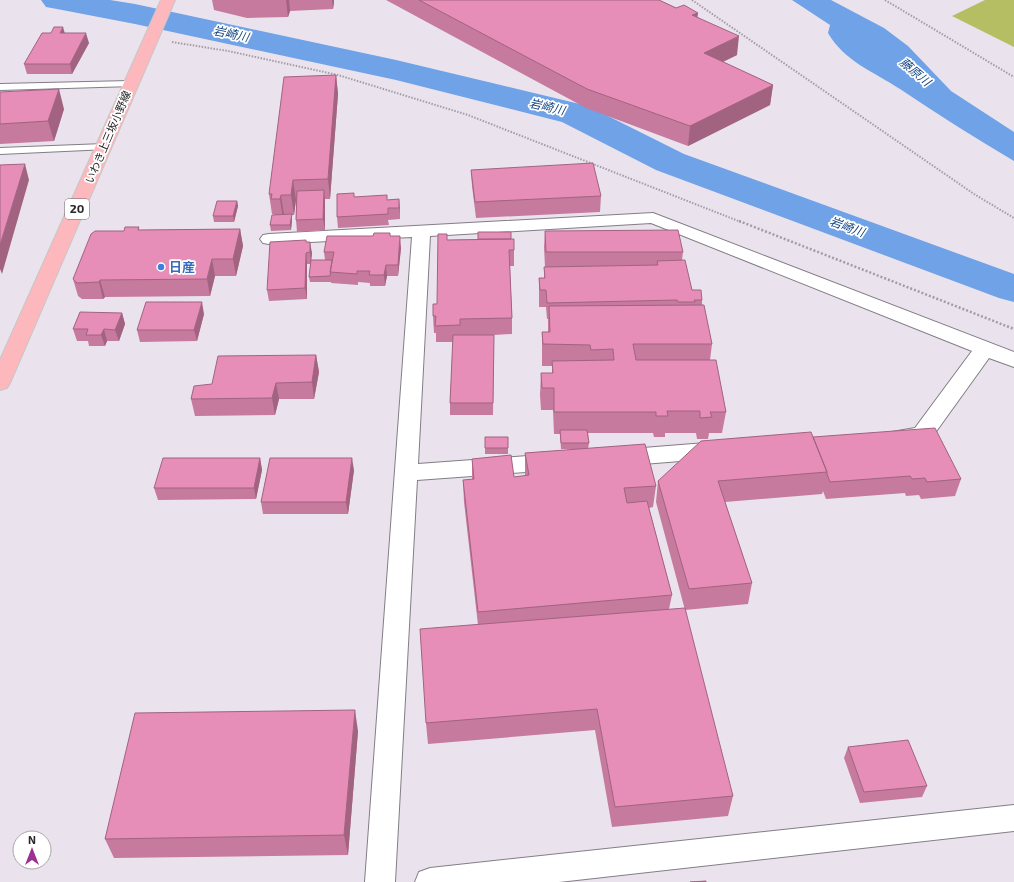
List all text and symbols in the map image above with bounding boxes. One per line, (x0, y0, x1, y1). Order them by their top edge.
water label: 岩崎川 (212, 22, 252, 44)
water label: 藤原川 (897, 54, 935, 89)
street label: いわき上三坂小野線 (82, 89, 133, 185)
water label: 岩崎川 (528, 95, 568, 117)
road number: 20 (65, 199, 89, 219)
water label: 岩崎川 (828, 213, 869, 239)
place label: 日産 (169, 259, 195, 275)
marker: 日産 (156, 262, 166, 272)
north arrow (12, 830, 52, 870)
text: N (28, 833, 36, 846)

